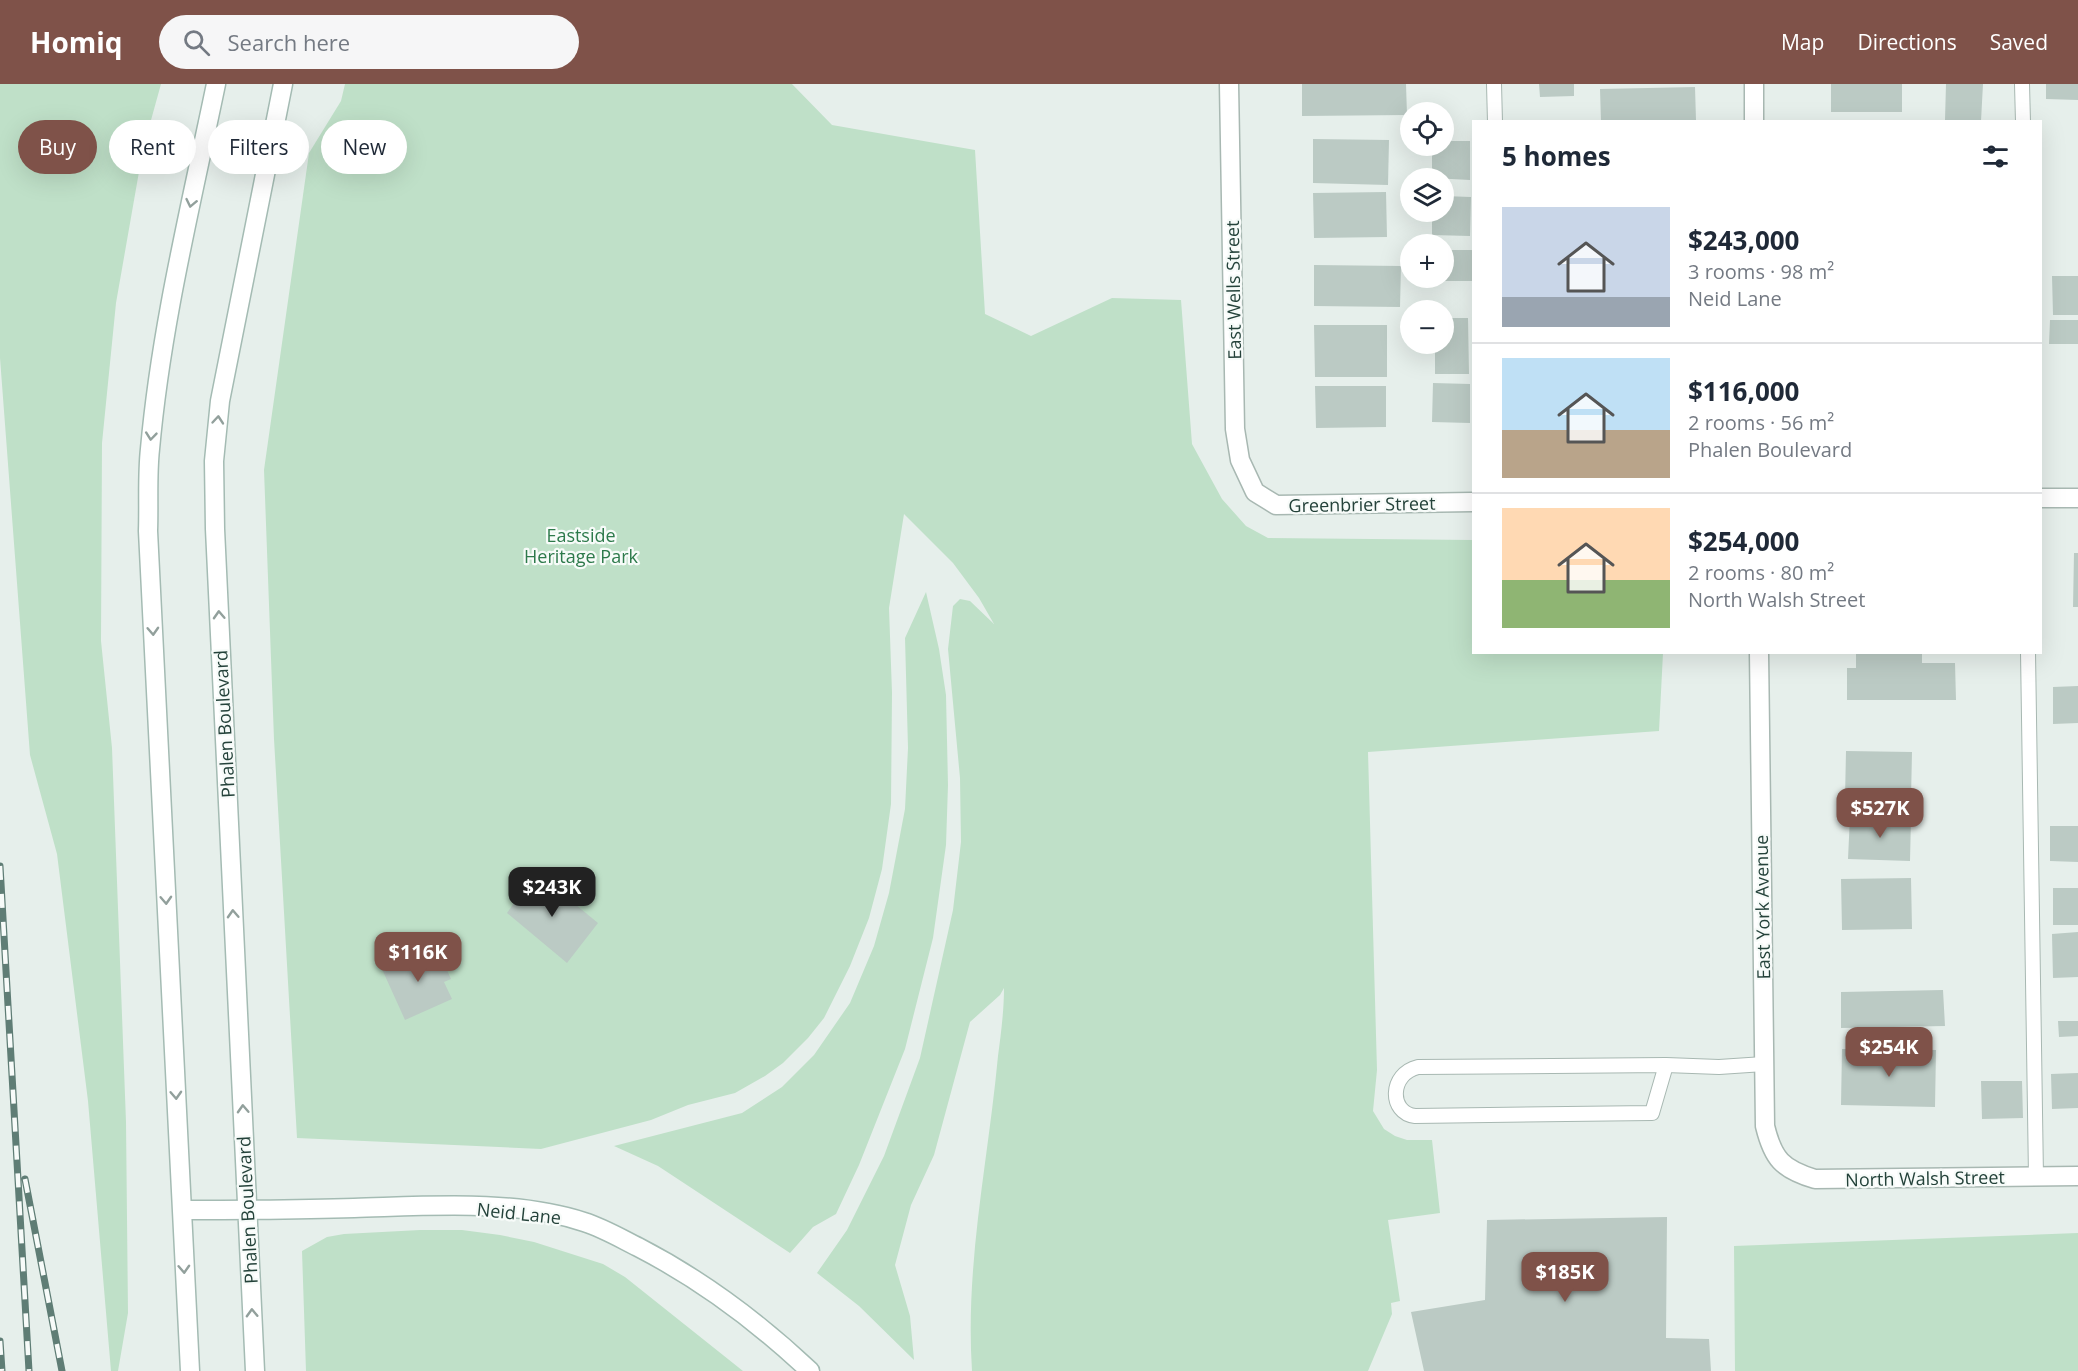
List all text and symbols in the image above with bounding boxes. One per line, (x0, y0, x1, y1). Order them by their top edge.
search box (159, 15, 579, 69)
text: Homiq (30, 23, 123, 61)
icon: search (180, 26, 213, 59)
text: Search here (228, 27, 350, 57)
text: Map (1781, 28, 1824, 56)
text: Directions (1857, 28, 1957, 56)
text: Saved (1990, 28, 2048, 56)
map controls (1400, 102, 1454, 354)
button: locate (1400, 102, 1454, 156)
chip: Buy (18, 120, 97, 174)
chip: Rent (109, 120, 196, 174)
chip: Filters (208, 120, 309, 174)
chip: New (321, 120, 407, 174)
text: 5 homes (1502, 138, 1611, 174)
icon: filters (1979, 140, 2012, 173)
button: layers (1400, 168, 1454, 222)
one-way arrow (185, 198, 198, 208)
street label: East Wells Street (1220, 220, 1246, 360)
text: $243,000 (1688, 222, 1799, 258)
icon: home (1550, 231, 1622, 303)
button: + (1400, 234, 1454, 288)
text: 3 rooms · 98 m² (1688, 258, 1834, 285)
text: Neid Lane (1688, 285, 1782, 312)
button: − (1400, 300, 1454, 354)
text: $116,000 (1688, 373, 1799, 409)
icon: home (1550, 382, 1622, 454)
text: 2 rooms · 56 m² (1688, 409, 1834, 436)
one-way arrow (211, 415, 224, 425)
one-way arrow (145, 432, 158, 441)
text: Phalen Boulevard (1688, 436, 1852, 463)
street label: Greenbrier Street (1288, 491, 1436, 517)
park label: Eastside Heritage Park (524, 523, 638, 568)
text: $254,000 (1688, 523, 1799, 559)
icon: home (1550, 532, 1622, 604)
text: 2 rooms · 80 m² (1688, 559, 1834, 586)
text: North Walsh Street (1688, 586, 1865, 613)
one-way arrow (212, 610, 225, 619)
one-way arrow (147, 627, 160, 636)
street label: Phalen Boulevard (208, 650, 240, 798)
pin: $527K (1838, 788, 1922, 839)
text: $527K (1850, 794, 1910, 821)
street label: East York Avenue (1749, 834, 1775, 980)
pin: $243K (510, 867, 594, 918)
text: $243K (522, 873, 582, 900)
one-way arrow (160, 896, 173, 905)
one-way arrow (227, 910, 240, 919)
pin: $116K (376, 932, 460, 983)
text: $116K (388, 938, 448, 965)
pin: $254K (1847, 1027, 1931, 1078)
text: $254K (1859, 1033, 1919, 1060)
one-way arrow (169, 1090, 182, 1099)
one-way arrow (236, 1105, 249, 1114)
street label: Phalen Boulevard (231, 1136, 263, 1284)
street label: North Walsh Street (1845, 1165, 2005, 1191)
street label: Neid Lane (476, 1197, 562, 1229)
pin: $185K (1523, 1252, 1607, 1303)
text: $185K (1535, 1258, 1595, 1285)
one-way arrow (178, 1264, 191, 1273)
one-way arrow (246, 1308, 258, 1317)

